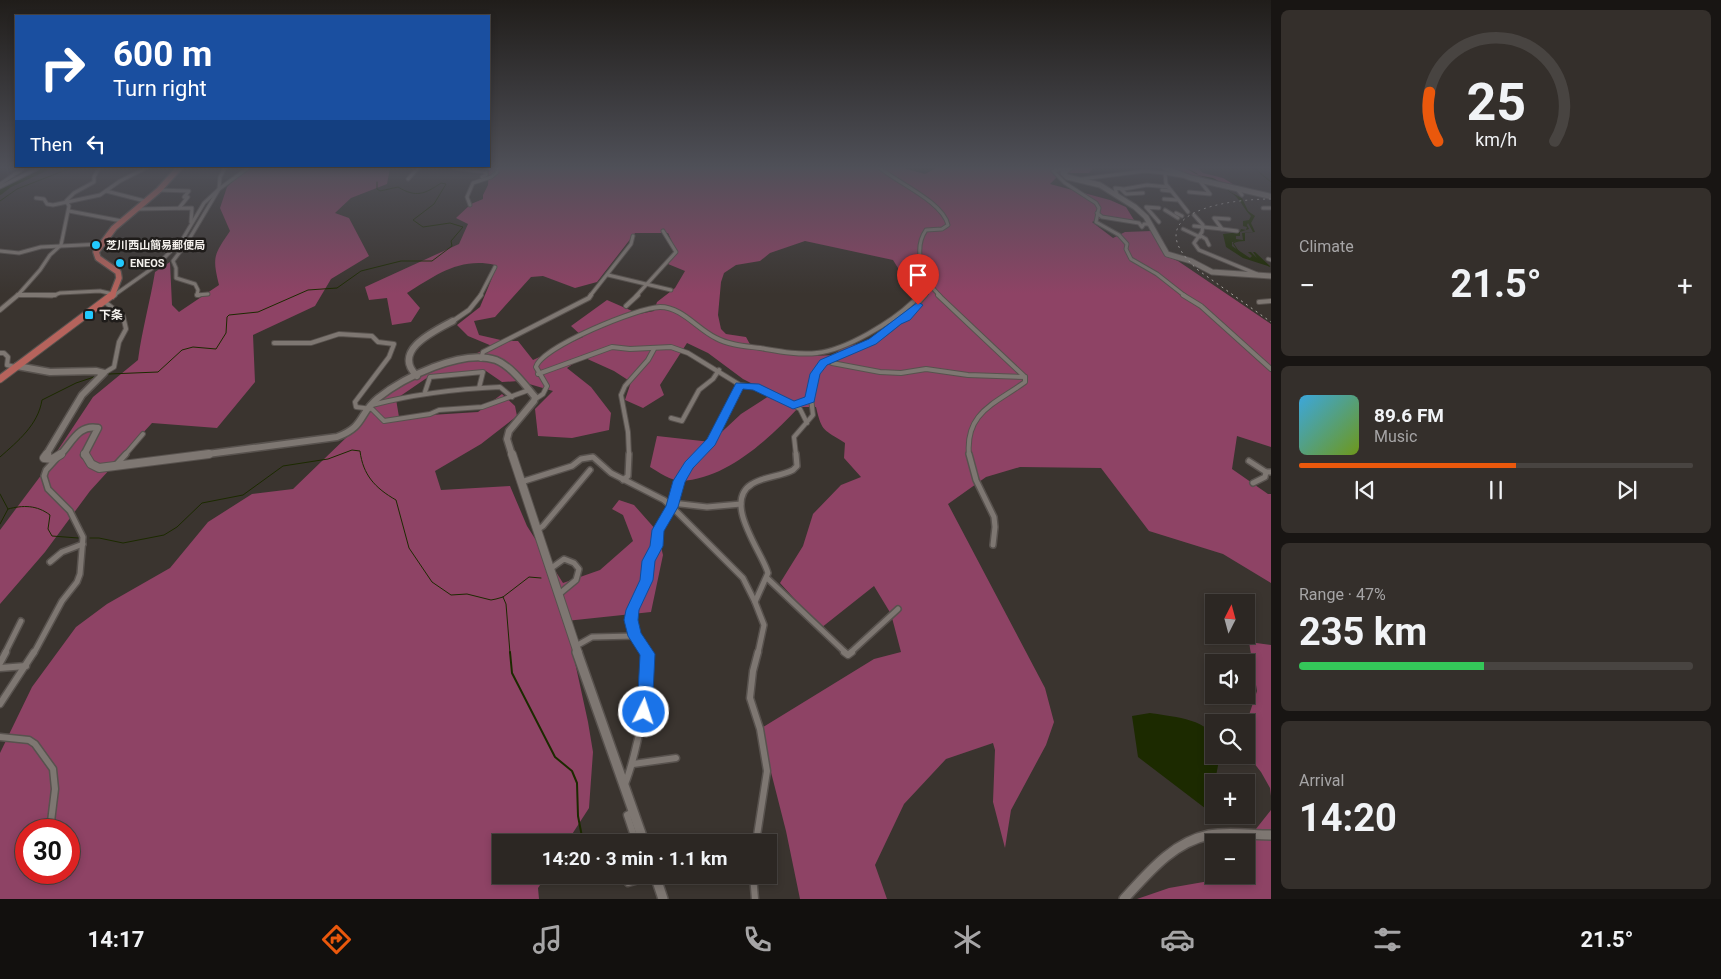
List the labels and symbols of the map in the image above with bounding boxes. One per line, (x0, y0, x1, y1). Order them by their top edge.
marker: 芝川西山簡易郵便局 (90, 239, 102, 251)
place label: 芝川西山簡易郵便局 (106, 239, 205, 252)
pin (897, 254, 939, 305)
marker: ENEOS (114, 257, 126, 269)
place label: ENEOS (130, 257, 165, 270)
place label: 下条 (99, 308, 123, 322)
marker: 下条 (83, 309, 95, 321)
north arrow (1205, 594, 1255, 644)
position arrow (617, 685, 669, 737)
speed limit sign: 30 (15, 819, 80, 884)

